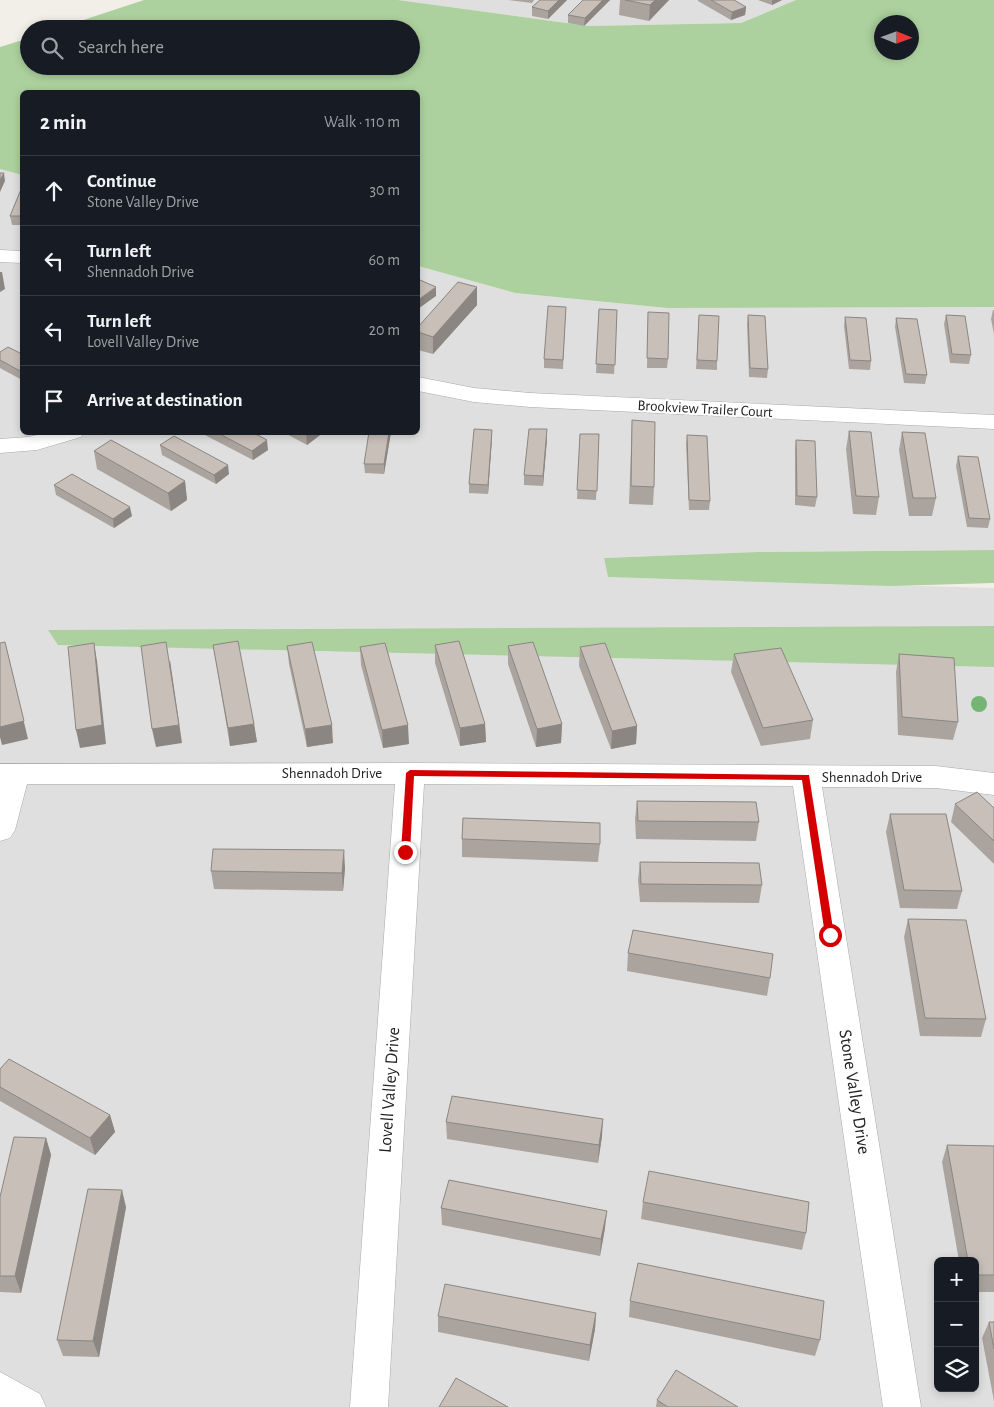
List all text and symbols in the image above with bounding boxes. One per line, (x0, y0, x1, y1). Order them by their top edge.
north arrow (874, 15, 919, 60)
search box (20, 20, 420, 75)
icon: search (38, 34, 66, 62)
text: Search here (78, 38, 164, 57)
text: 2 min (40, 112, 87, 133)
text: Walk · 110 m (324, 114, 400, 130)
text: Continue (87, 172, 156, 191)
icon: ahead (40, 177, 68, 205)
text: 30 m (370, 182, 400, 198)
text: Stone Valley Drive (87, 194, 199, 210)
text: Turn left (87, 242, 151, 261)
icon: left (40, 247, 68, 275)
text: 60 m (369, 252, 400, 268)
text: Shennadoh Drive (87, 264, 194, 280)
text: Turn left (87, 312, 151, 331)
icon: left (40, 317, 68, 345)
text: 20 m (369, 322, 400, 338)
text: Lovell Valley Drive (87, 334, 199, 350)
icon: arrive (40, 387, 68, 415)
text: Arrive at destination (87, 391, 243, 410)
street label: Brookview Trailer Court (637, 398, 773, 420)
street label: Shennadoh Drive (282, 766, 382, 781)
street label: Shennadoh Drive (822, 770, 922, 785)
route end (394, 841, 417, 864)
route start (819, 924, 842, 947)
street label: Lovell Valley Drive (377, 1026, 403, 1154)
street label: Stone Valley Drive (835, 1028, 873, 1156)
map controls (934, 1257, 979, 1392)
button: + (934, 1257, 979, 1302)
button: − (934, 1302, 979, 1347)
button: layers (934, 1347, 979, 1392)

